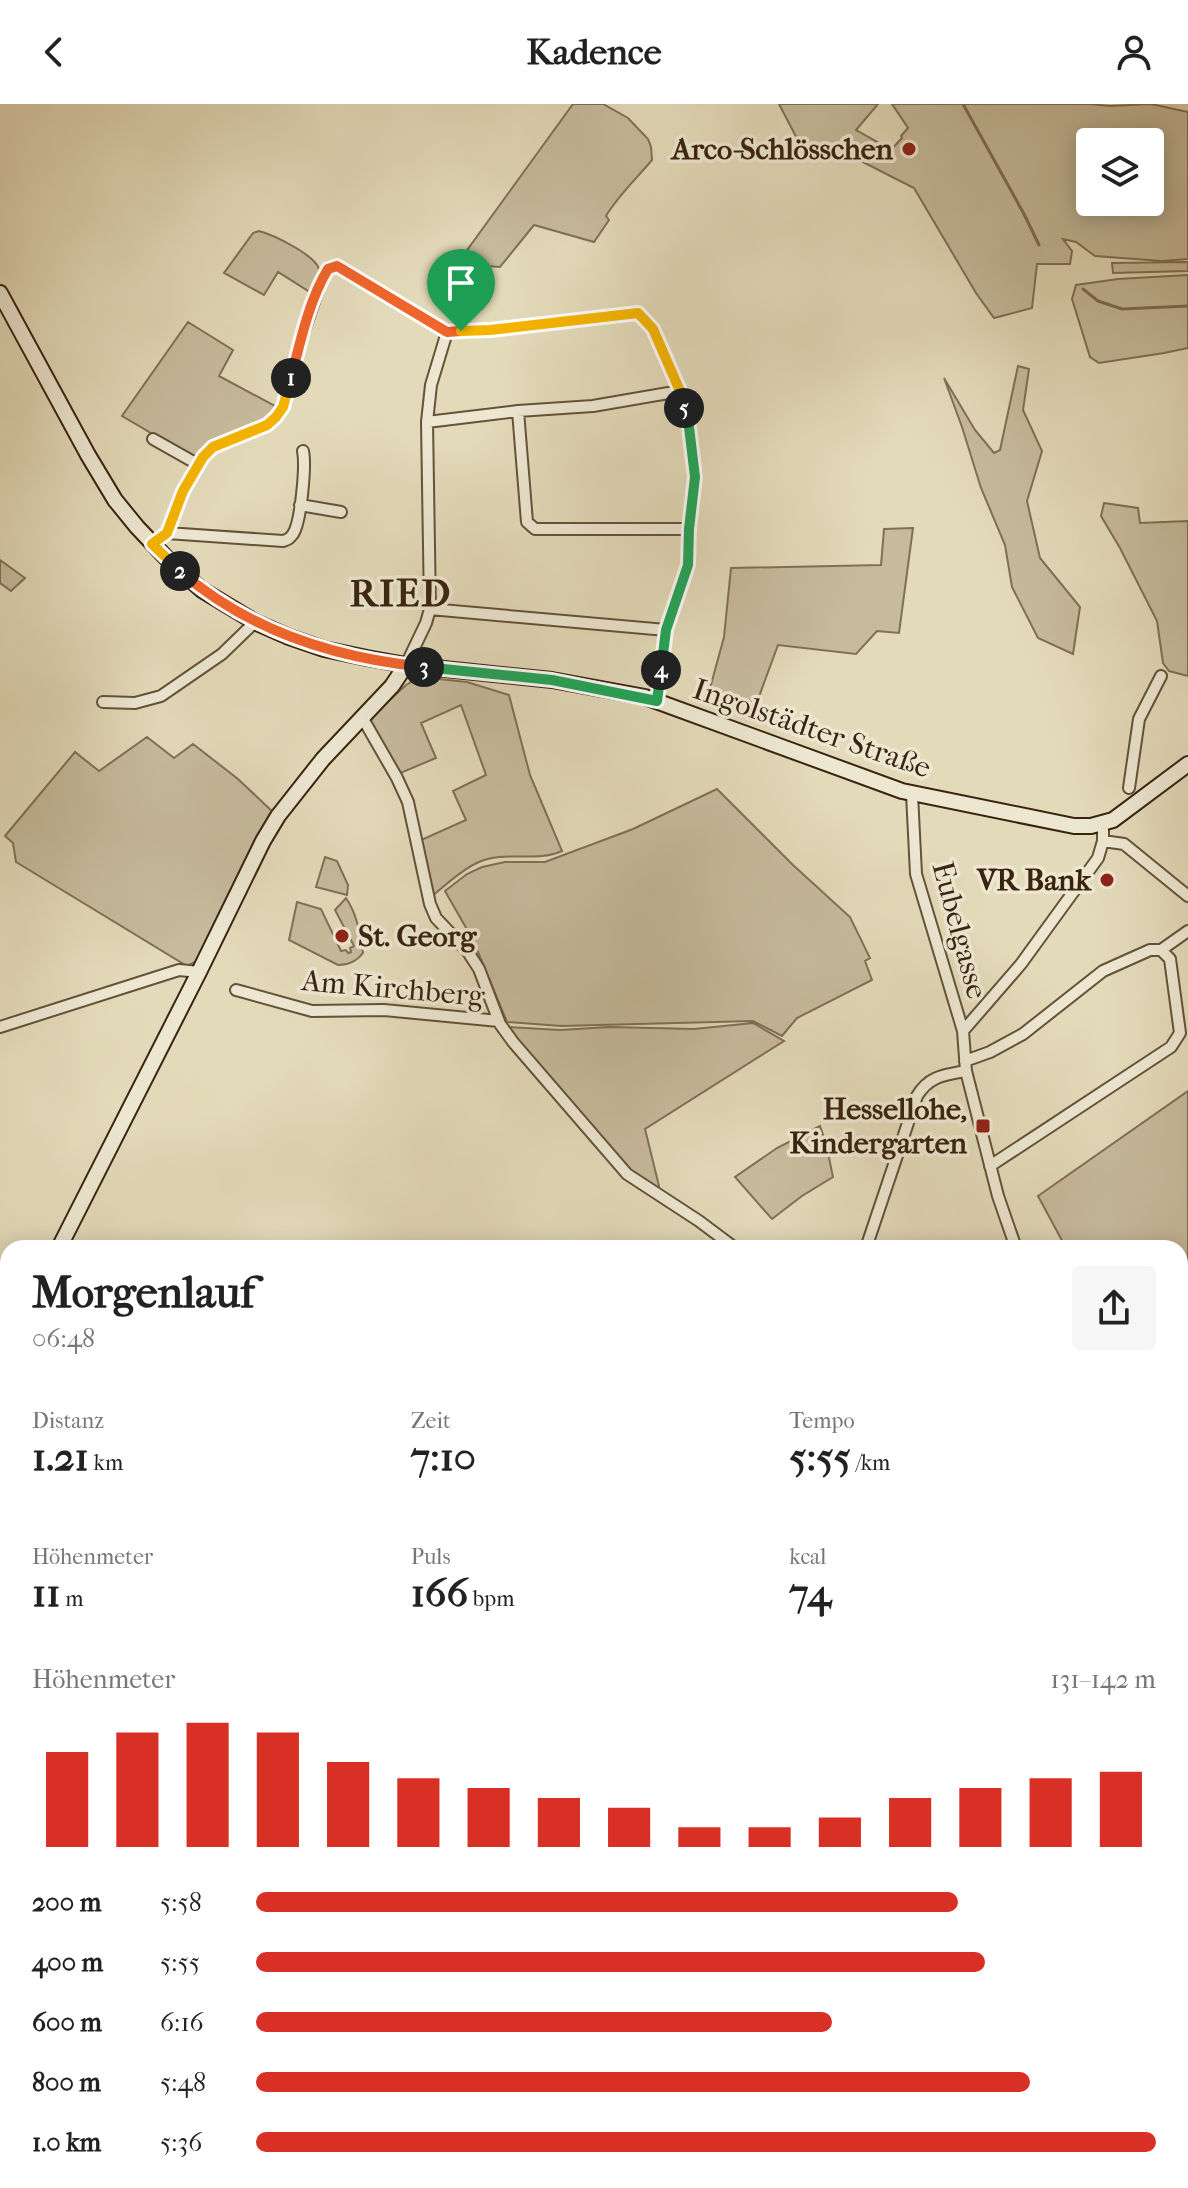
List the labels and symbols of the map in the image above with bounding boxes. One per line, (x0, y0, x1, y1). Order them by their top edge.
place label: Arco-Schlösschen (670, 132, 894, 167)
marker: Arco-Schlösschen (900, 140, 918, 158)
pin (427, 249, 495, 331)
pin: 1 (271, 358, 311, 398)
pin: 5 (664, 388, 704, 428)
pin: 2 (160, 551, 200, 591)
district label: RIED (350, 571, 452, 616)
pin: 3 (404, 647, 444, 687)
pin: 4 (641, 650, 681, 690)
street label: Ingolstädter Straße (688, 671, 935, 786)
street label: Eubelgasse (924, 858, 995, 1003)
place label: VR Bank (976, 863, 1093, 898)
marker: VR Bank (1098, 871, 1116, 889)
place label: St. Georg (358, 919, 477, 954)
marker: St. Georg (333, 927, 351, 945)
street label: Am Kirchberg (299, 963, 487, 1014)
place label: Hessellohe, Kindergarten (789, 1092, 968, 1161)
marker: Hessellohe, Kindergarten (974, 1117, 992, 1135)

